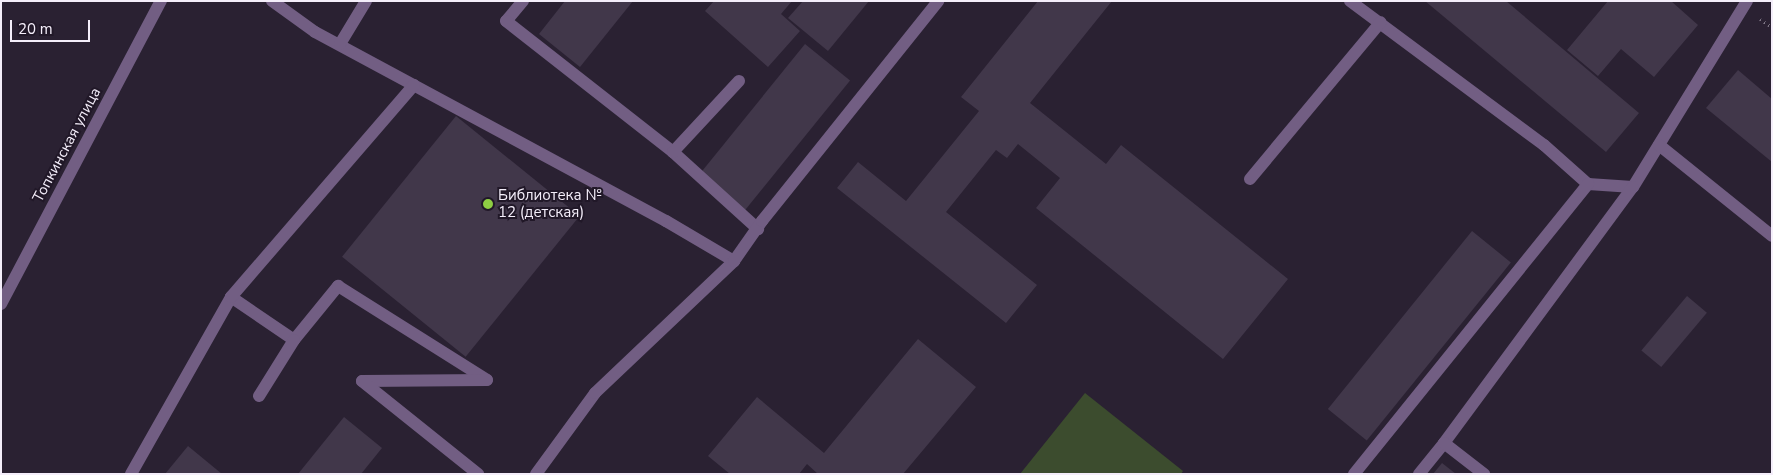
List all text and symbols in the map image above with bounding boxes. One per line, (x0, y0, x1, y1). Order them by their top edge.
scale bar (12, 10, 92, 42)
text: 20 m (18, 19, 53, 39)
street label: Топкинская улица (29, 85, 105, 205)
place label: Библиотека № 12 (детская) (498, 186, 602, 221)
marker: Библиотека № 12 (детская) (482, 198, 494, 210)

